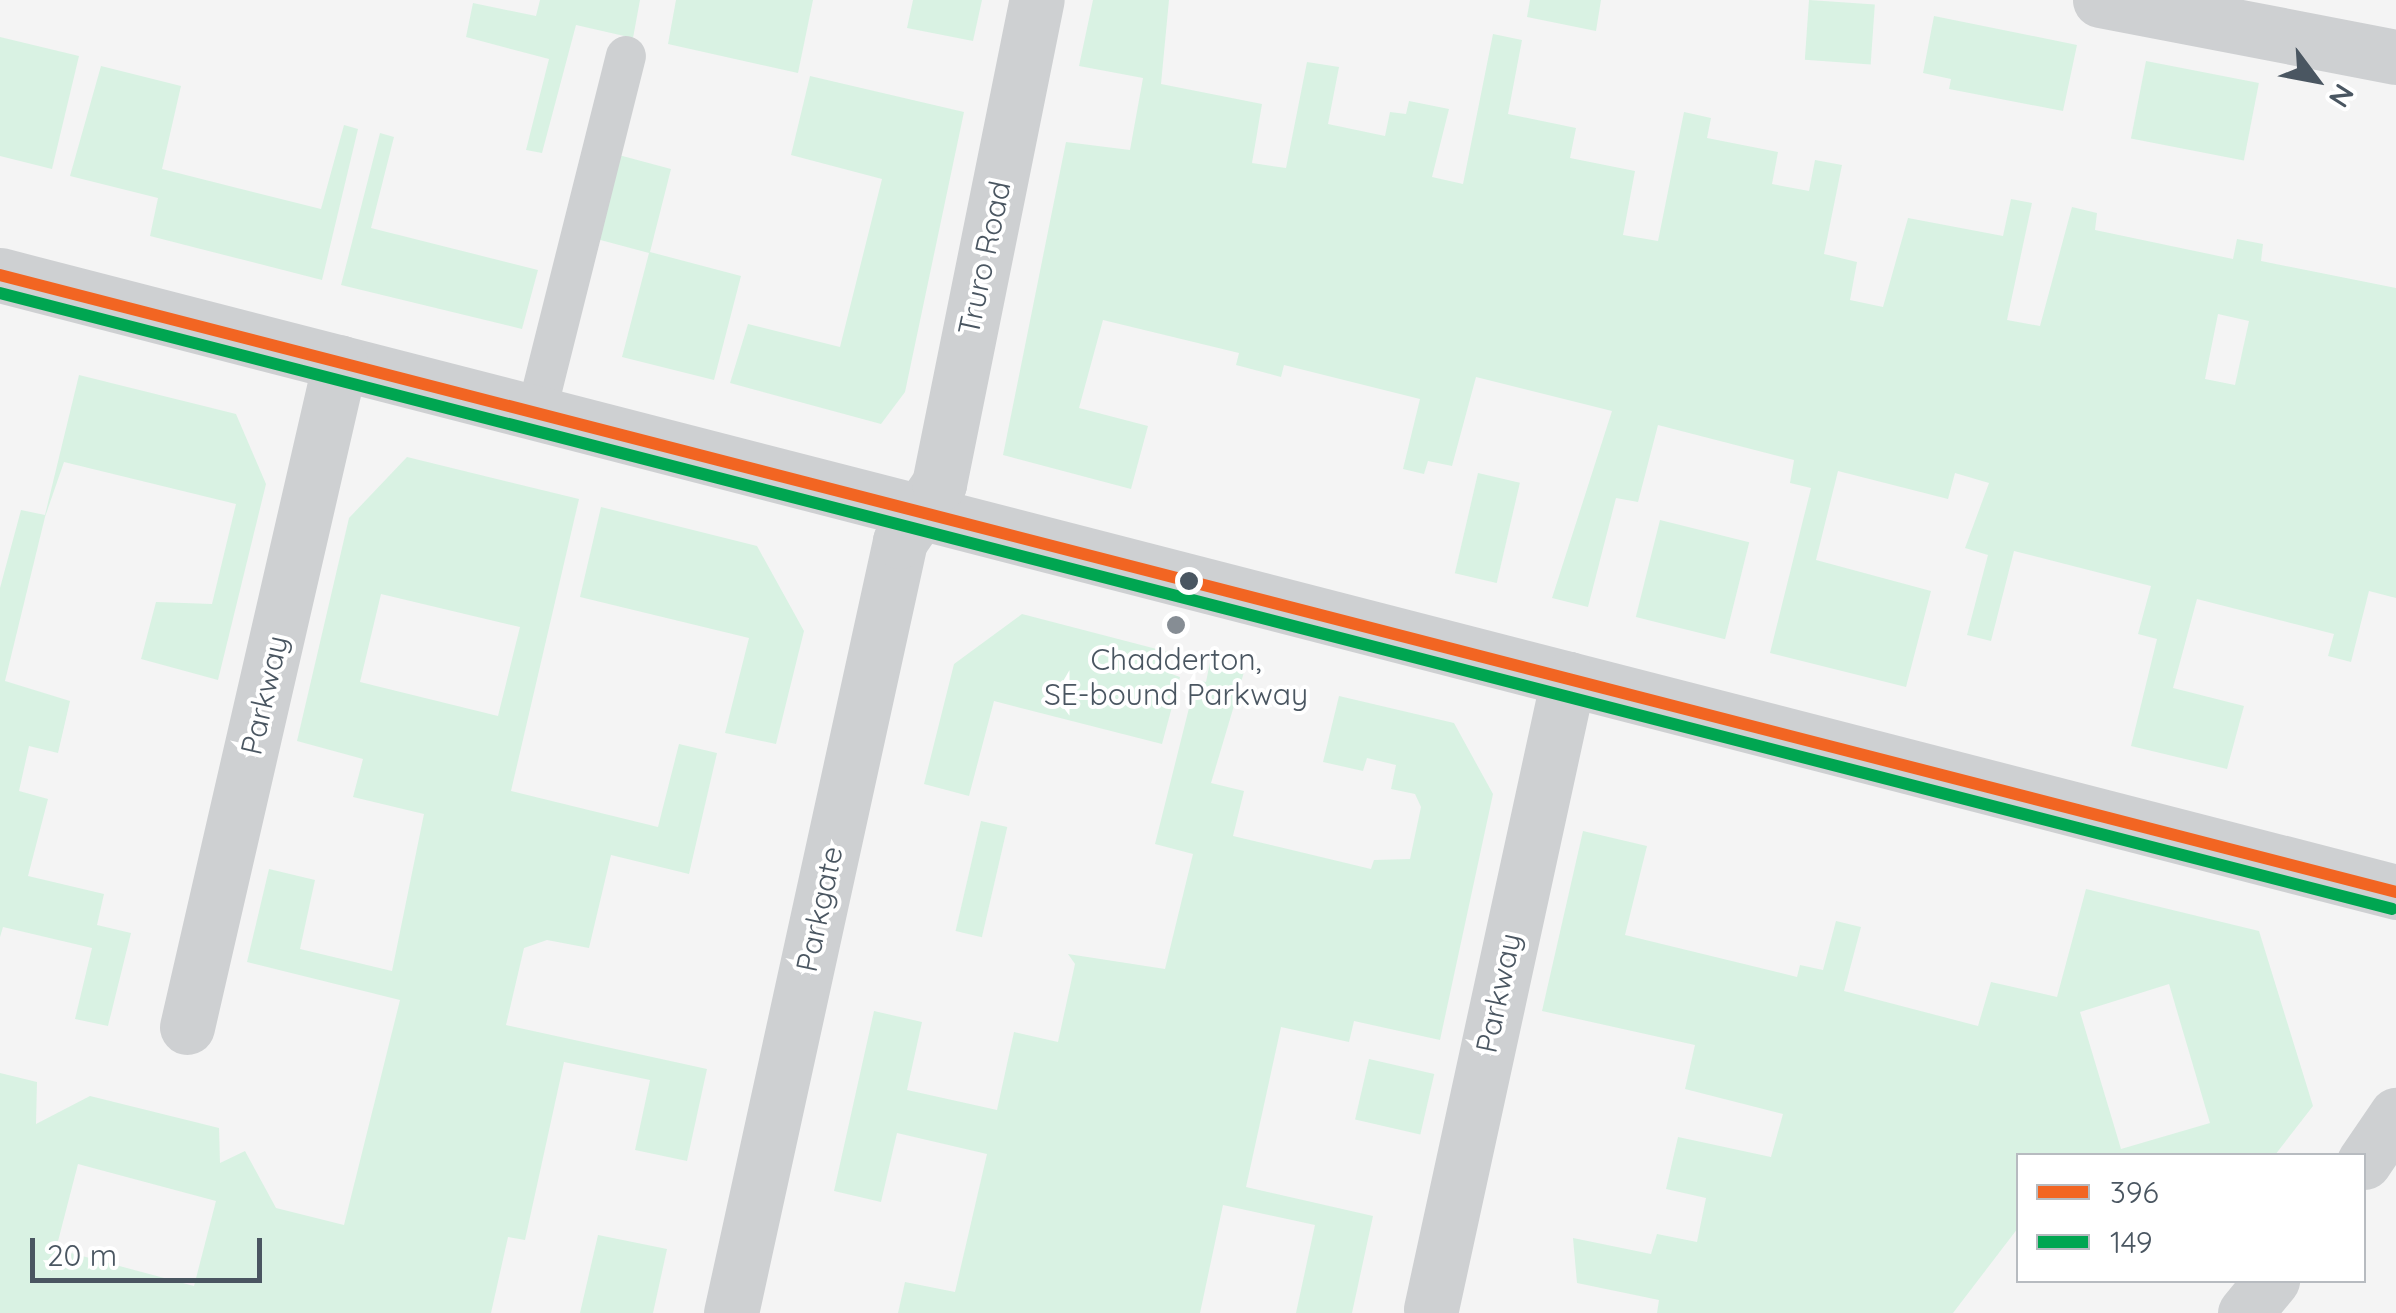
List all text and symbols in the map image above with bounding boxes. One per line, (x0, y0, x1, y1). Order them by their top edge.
north arrow (2266, 30, 2366, 130)
text: N (2322, 78, 2362, 114)
street label: Truro Road (950, 178, 1018, 338)
unlabelled marker (1179, 571, 1199, 591)
marker: Chadderton, SE-bound Parkway (1165, 614, 1187, 636)
street label: Parkway (233, 632, 295, 758)
place label: Chadderton, SE-bound Parkway (1044, 641, 1308, 712)
street label: Parkgate (788, 843, 850, 975)
street label: Parkway (1468, 930, 1528, 1056)
legend (2016, 1153, 2366, 1283)
text: 396 (2110, 1173, 2159, 1211)
scale bar (35, 1218, 268, 1280)
text: 149 (2110, 1223, 2153, 1261)
text: 20 m (47, 1236, 117, 1274)

